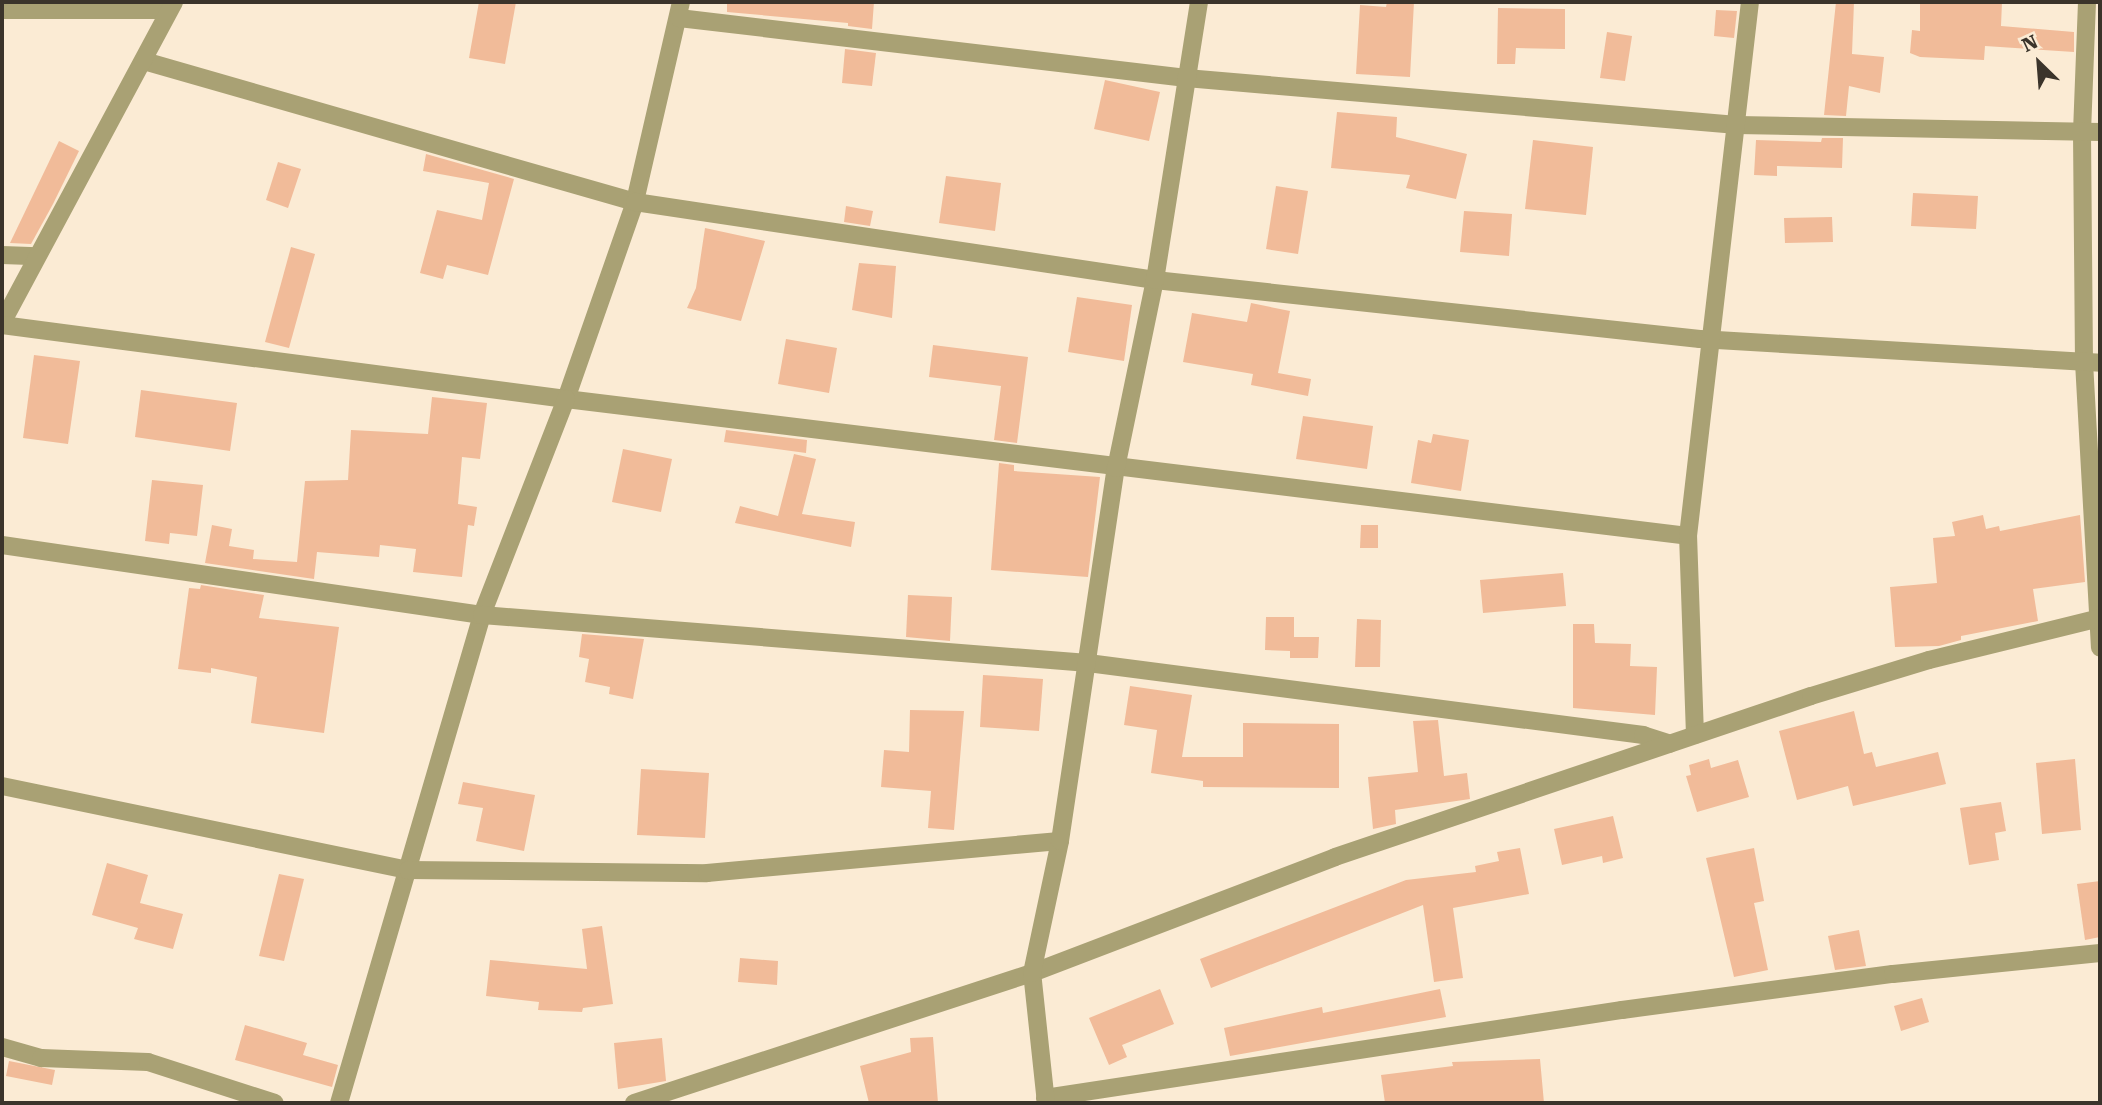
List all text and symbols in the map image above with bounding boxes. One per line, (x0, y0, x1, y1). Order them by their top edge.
north arrow (2004, 28, 2074, 98)
text: N (2018, 30, 2041, 57)

